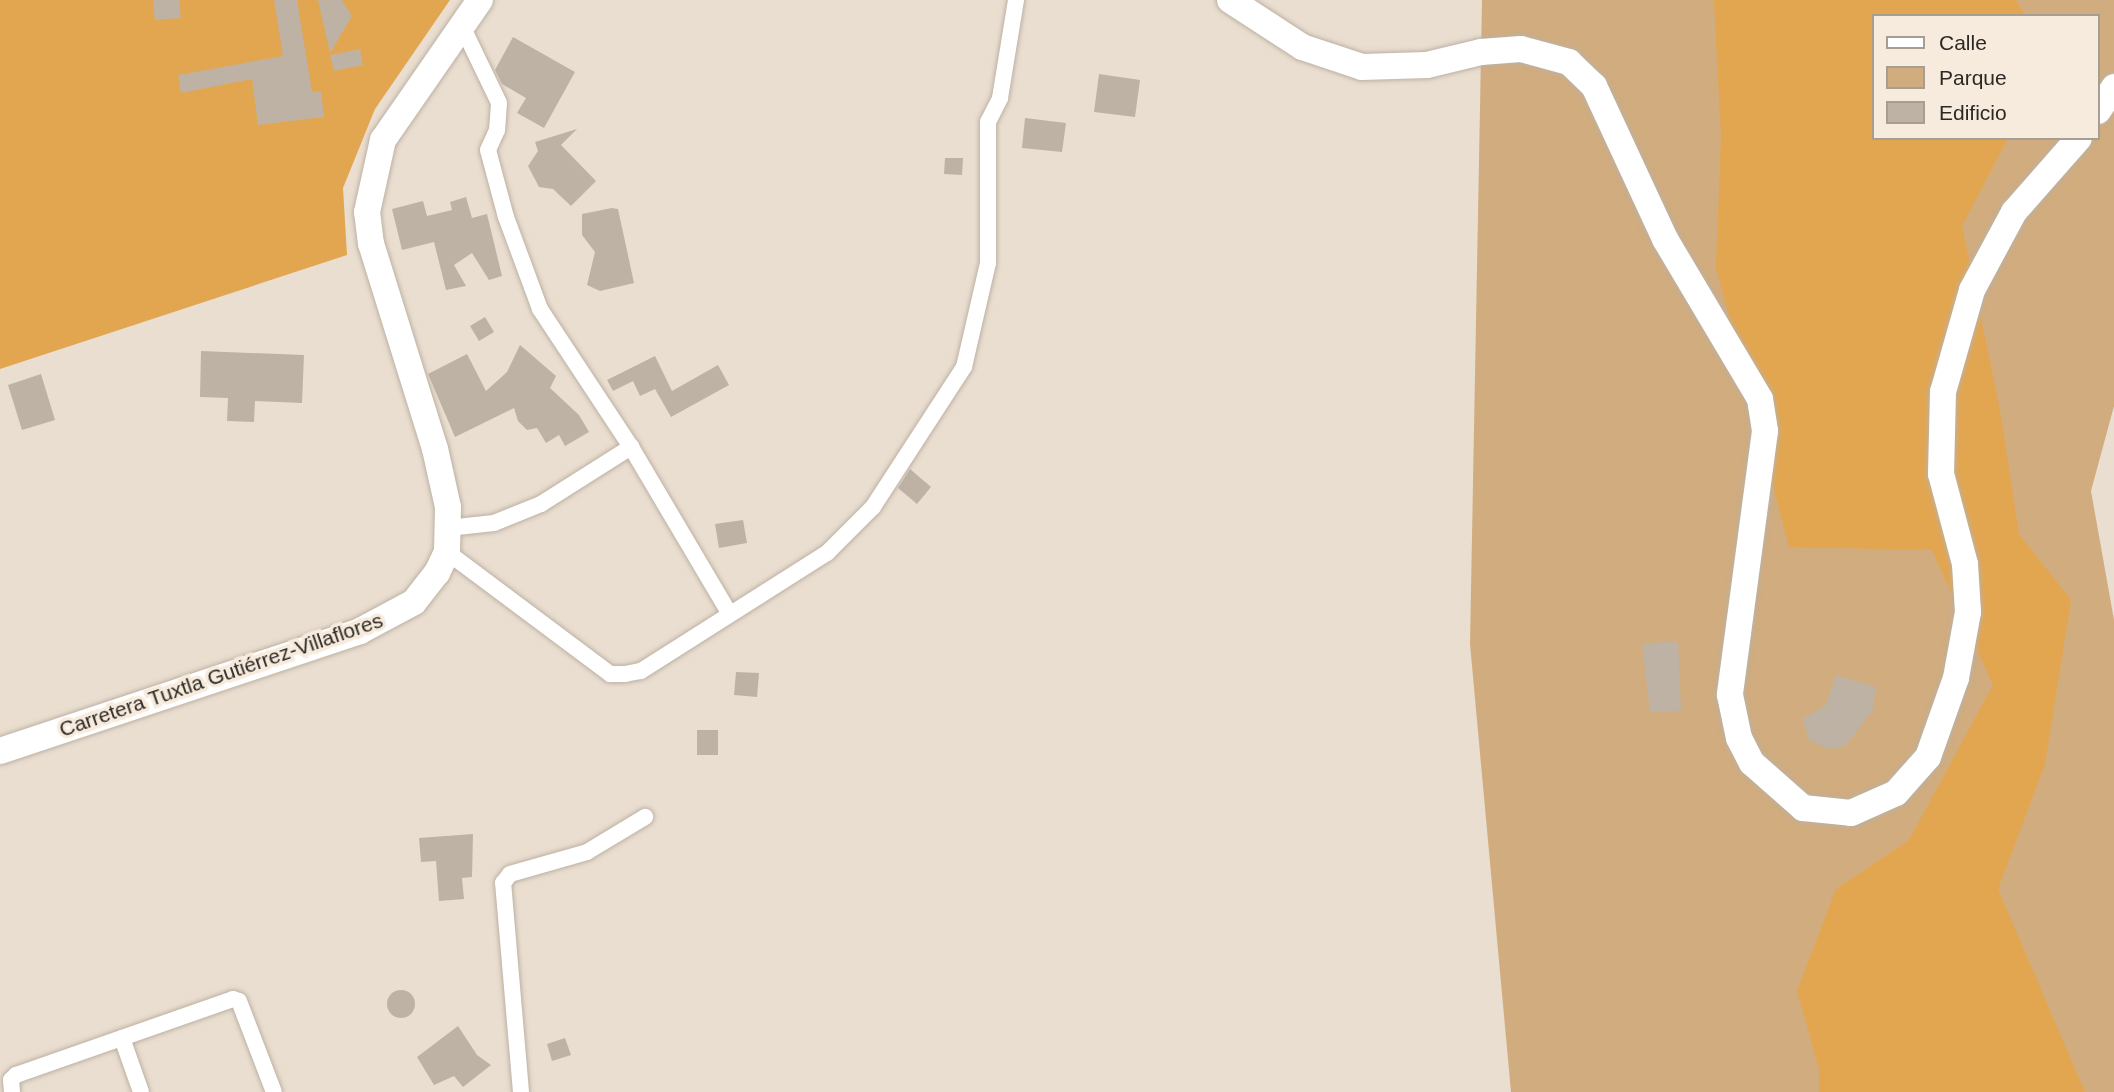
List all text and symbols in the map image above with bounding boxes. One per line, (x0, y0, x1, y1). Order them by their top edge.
legend (1872, 14, 2100, 140)
text: Calle (1939, 31, 1987, 54)
text: Parque (1939, 66, 2007, 89)
text: Edificio (1939, 101, 2007, 124)
street label: Carretera Tuxtla Gutiérrez-Villaflores (56, 608, 386, 742)

